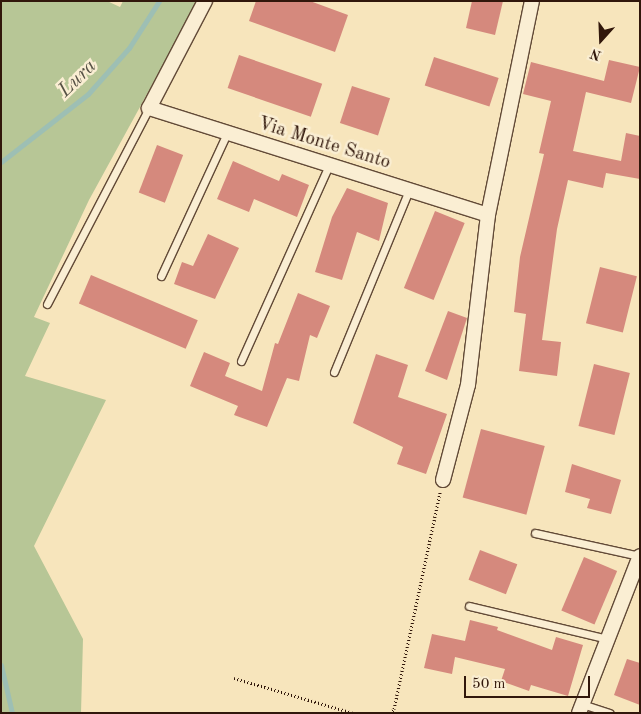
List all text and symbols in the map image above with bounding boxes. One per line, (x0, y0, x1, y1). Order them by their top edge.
north arrow (576, 15, 626, 65)
text: N (588, 46, 603, 63)
water label: Lura (54, 55, 102, 103)
street label: Via Monte Santo (255, 113, 393, 175)
scale bar (466, 666, 592, 698)
text: 50 m (472, 677, 506, 692)

